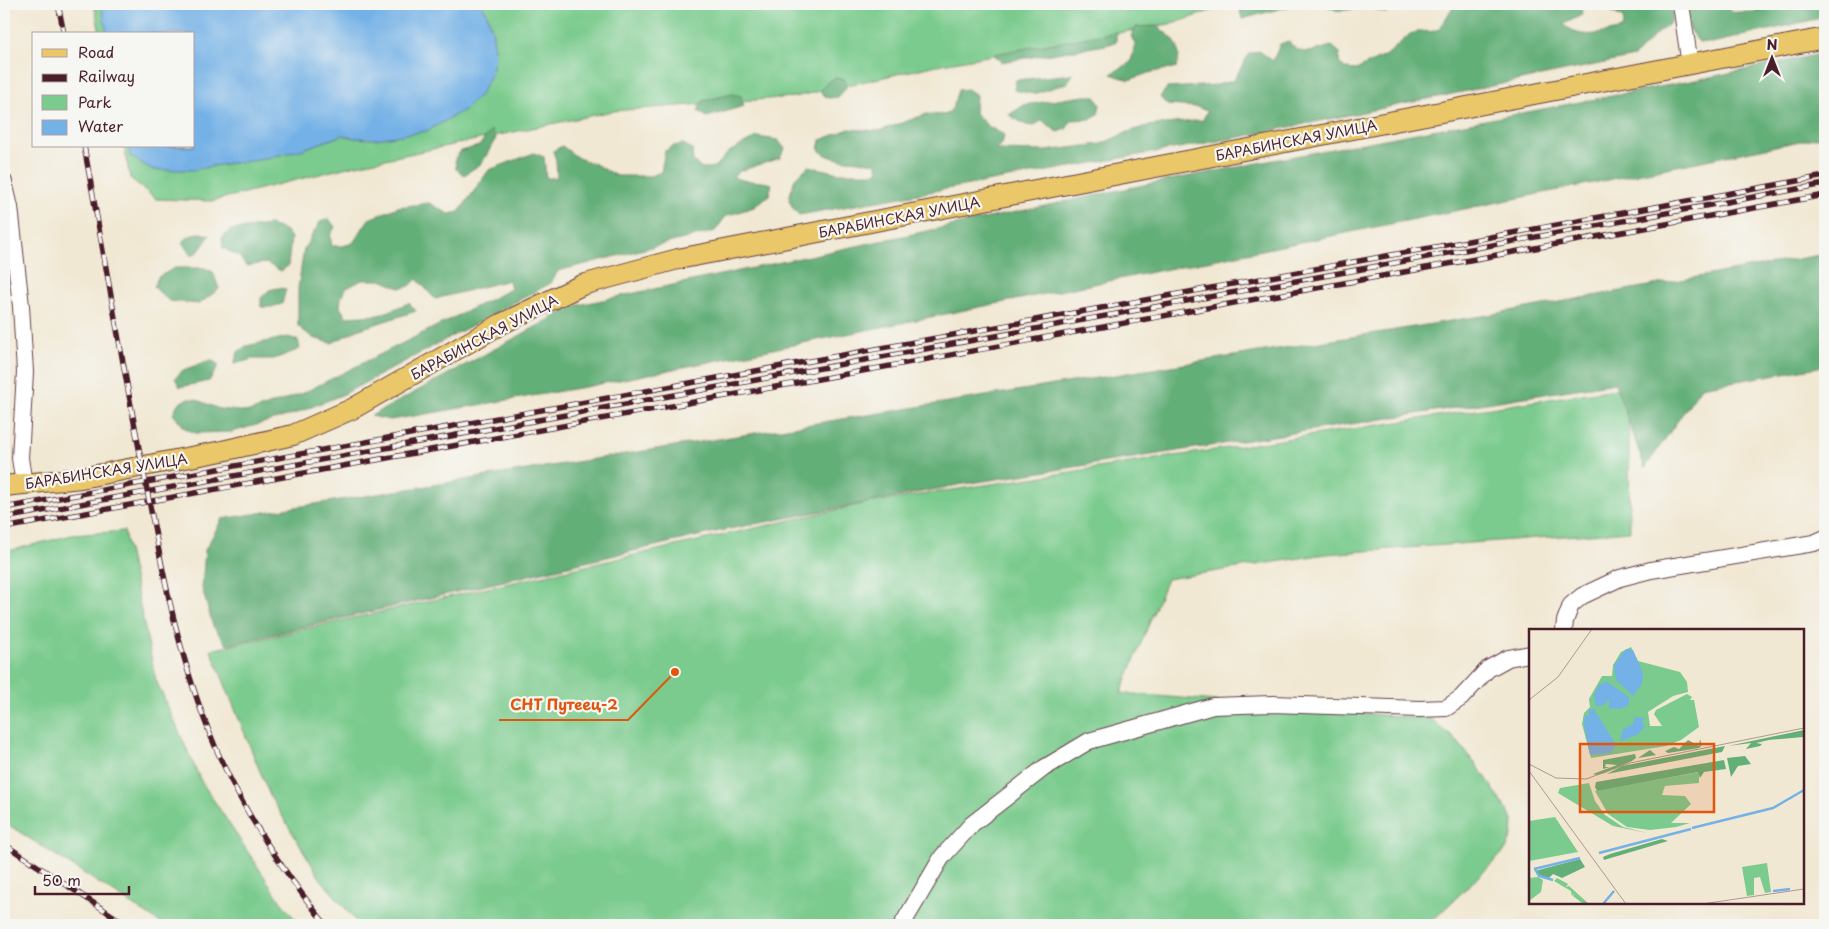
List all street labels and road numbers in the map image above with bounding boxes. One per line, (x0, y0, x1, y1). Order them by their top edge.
street label: БАРАБИНСКАЯ УЛИЦА (1213, 114, 1379, 166)
street label: БАРАБИНСКАЯ УЛИЦА (816, 191, 982, 243)
street label: БАРАБИНСКАЯ УЛИЦА (407, 289, 562, 385)
street label: БАРАБИНСКАЯ УЛИЦА (23, 448, 189, 494)

